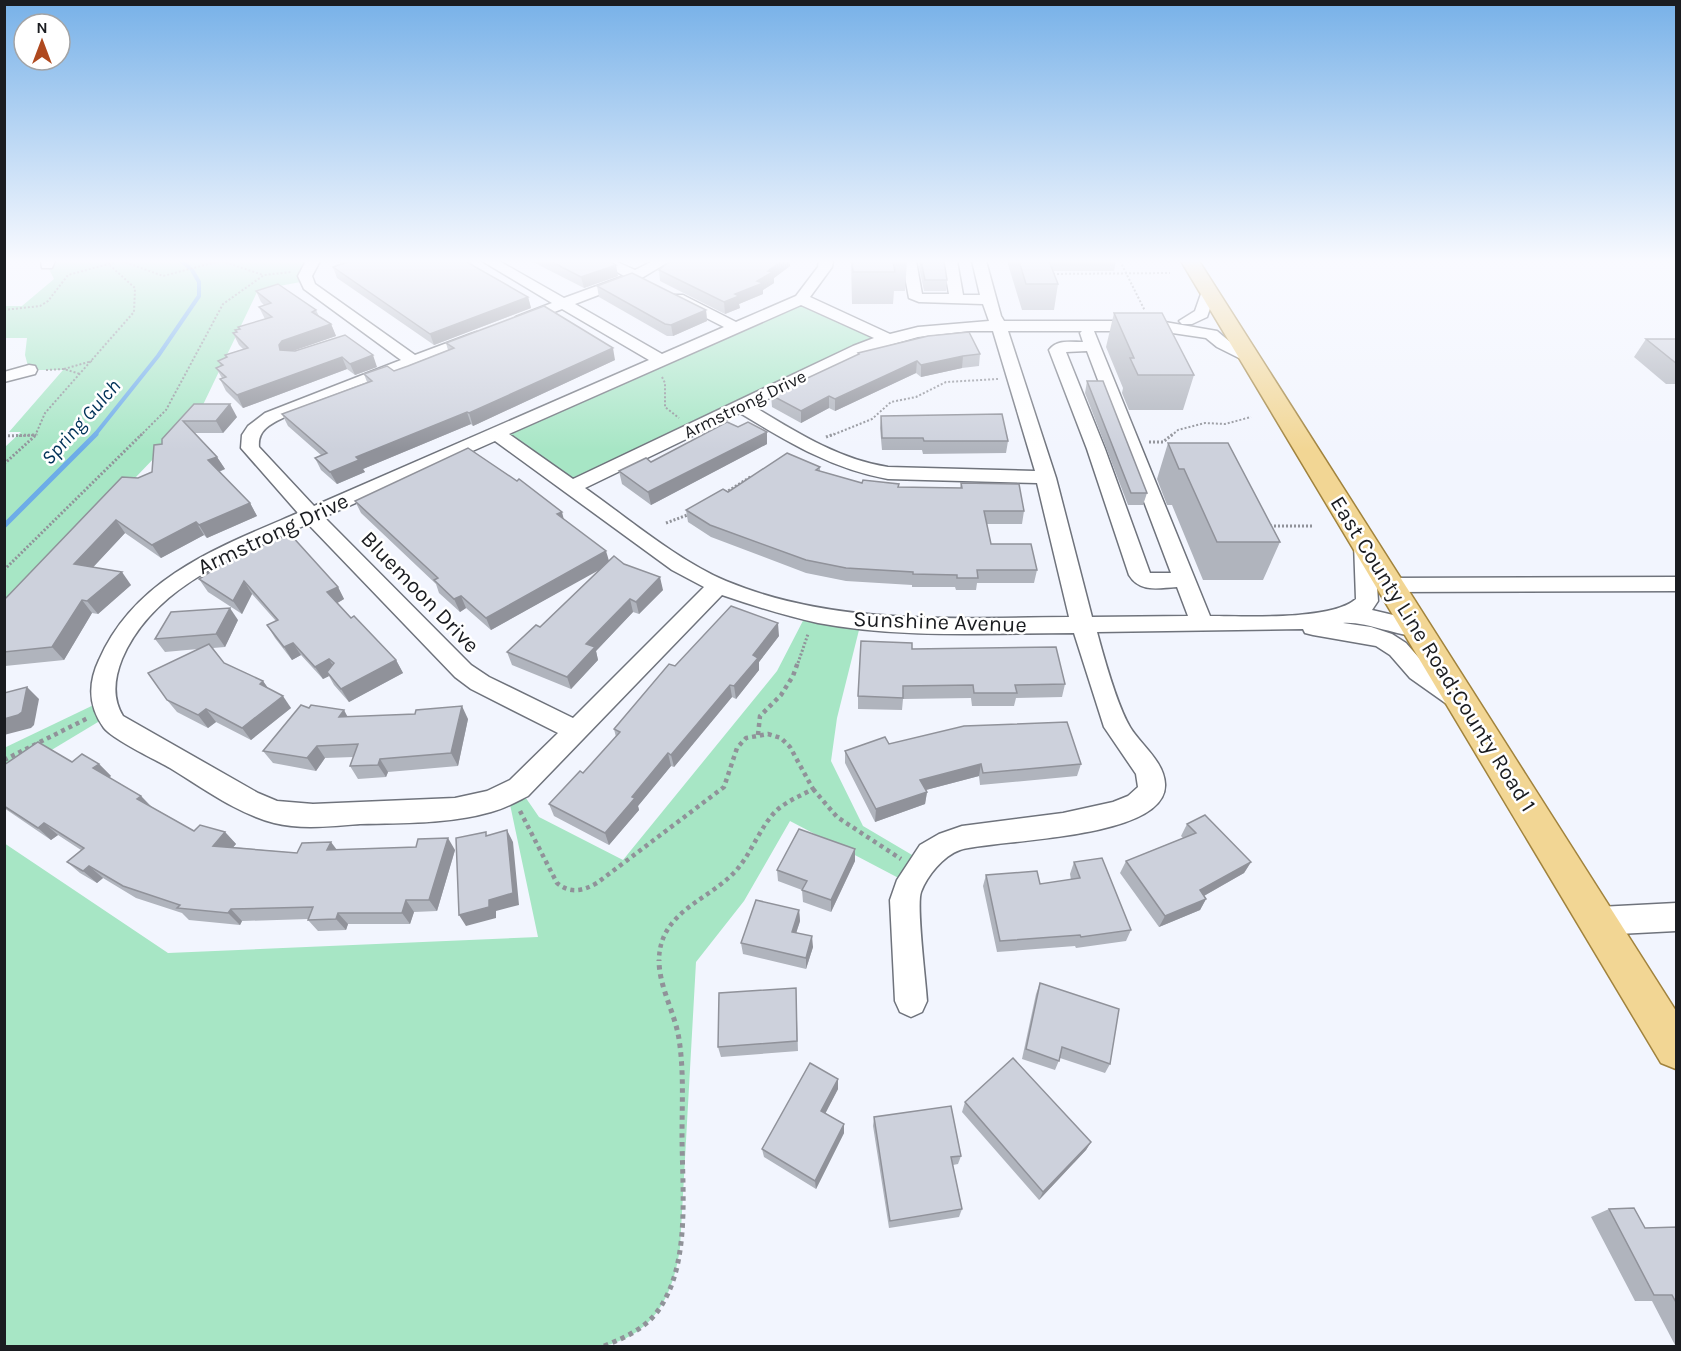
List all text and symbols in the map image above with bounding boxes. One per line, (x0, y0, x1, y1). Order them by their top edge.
north arrow (12, 12, 72, 72)
text: N (36, 18, 48, 37)
street label: Armstrong Drive (680, 365, 810, 443)
water label: Spring Gulch (37, 375, 125, 469)
street label: Armstrong Drive (194, 488, 352, 580)
street label: East County Line Road;County Road 1 (1325, 491, 1541, 817)
street label: Bluemoon Drive (355, 526, 485, 658)
street label: Sunshine Avenue (853, 606, 1027, 638)

